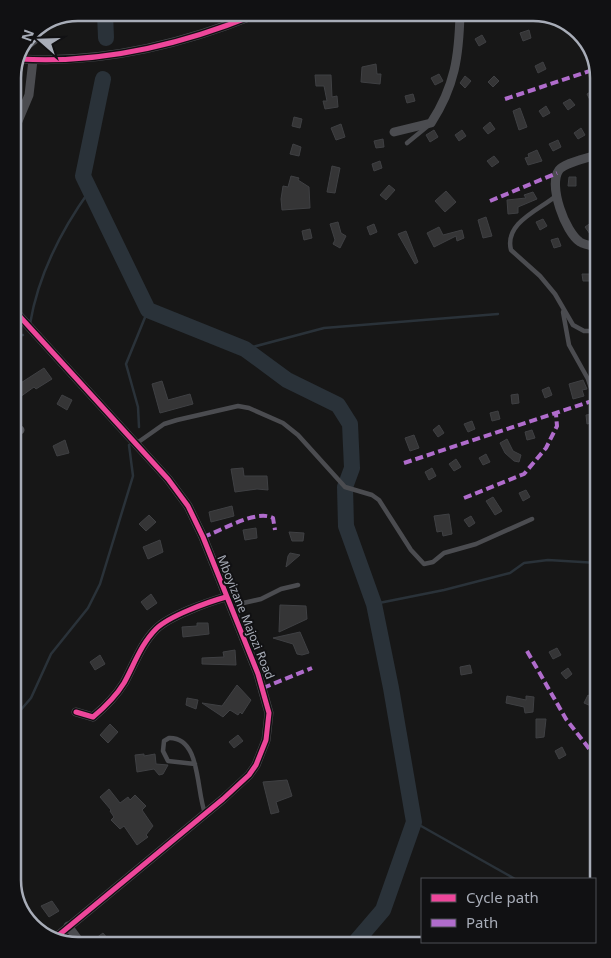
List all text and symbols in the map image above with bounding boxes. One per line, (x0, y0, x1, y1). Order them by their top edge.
north arrow (15, 15, 65, 65)
text: N (16, 27, 38, 44)
street label: Mboyizane Majozi Road (213, 552, 279, 682)
legend (421, 878, 596, 943)
text: Cycle path (466, 887, 539, 907)
text: Path (466, 912, 498, 932)

